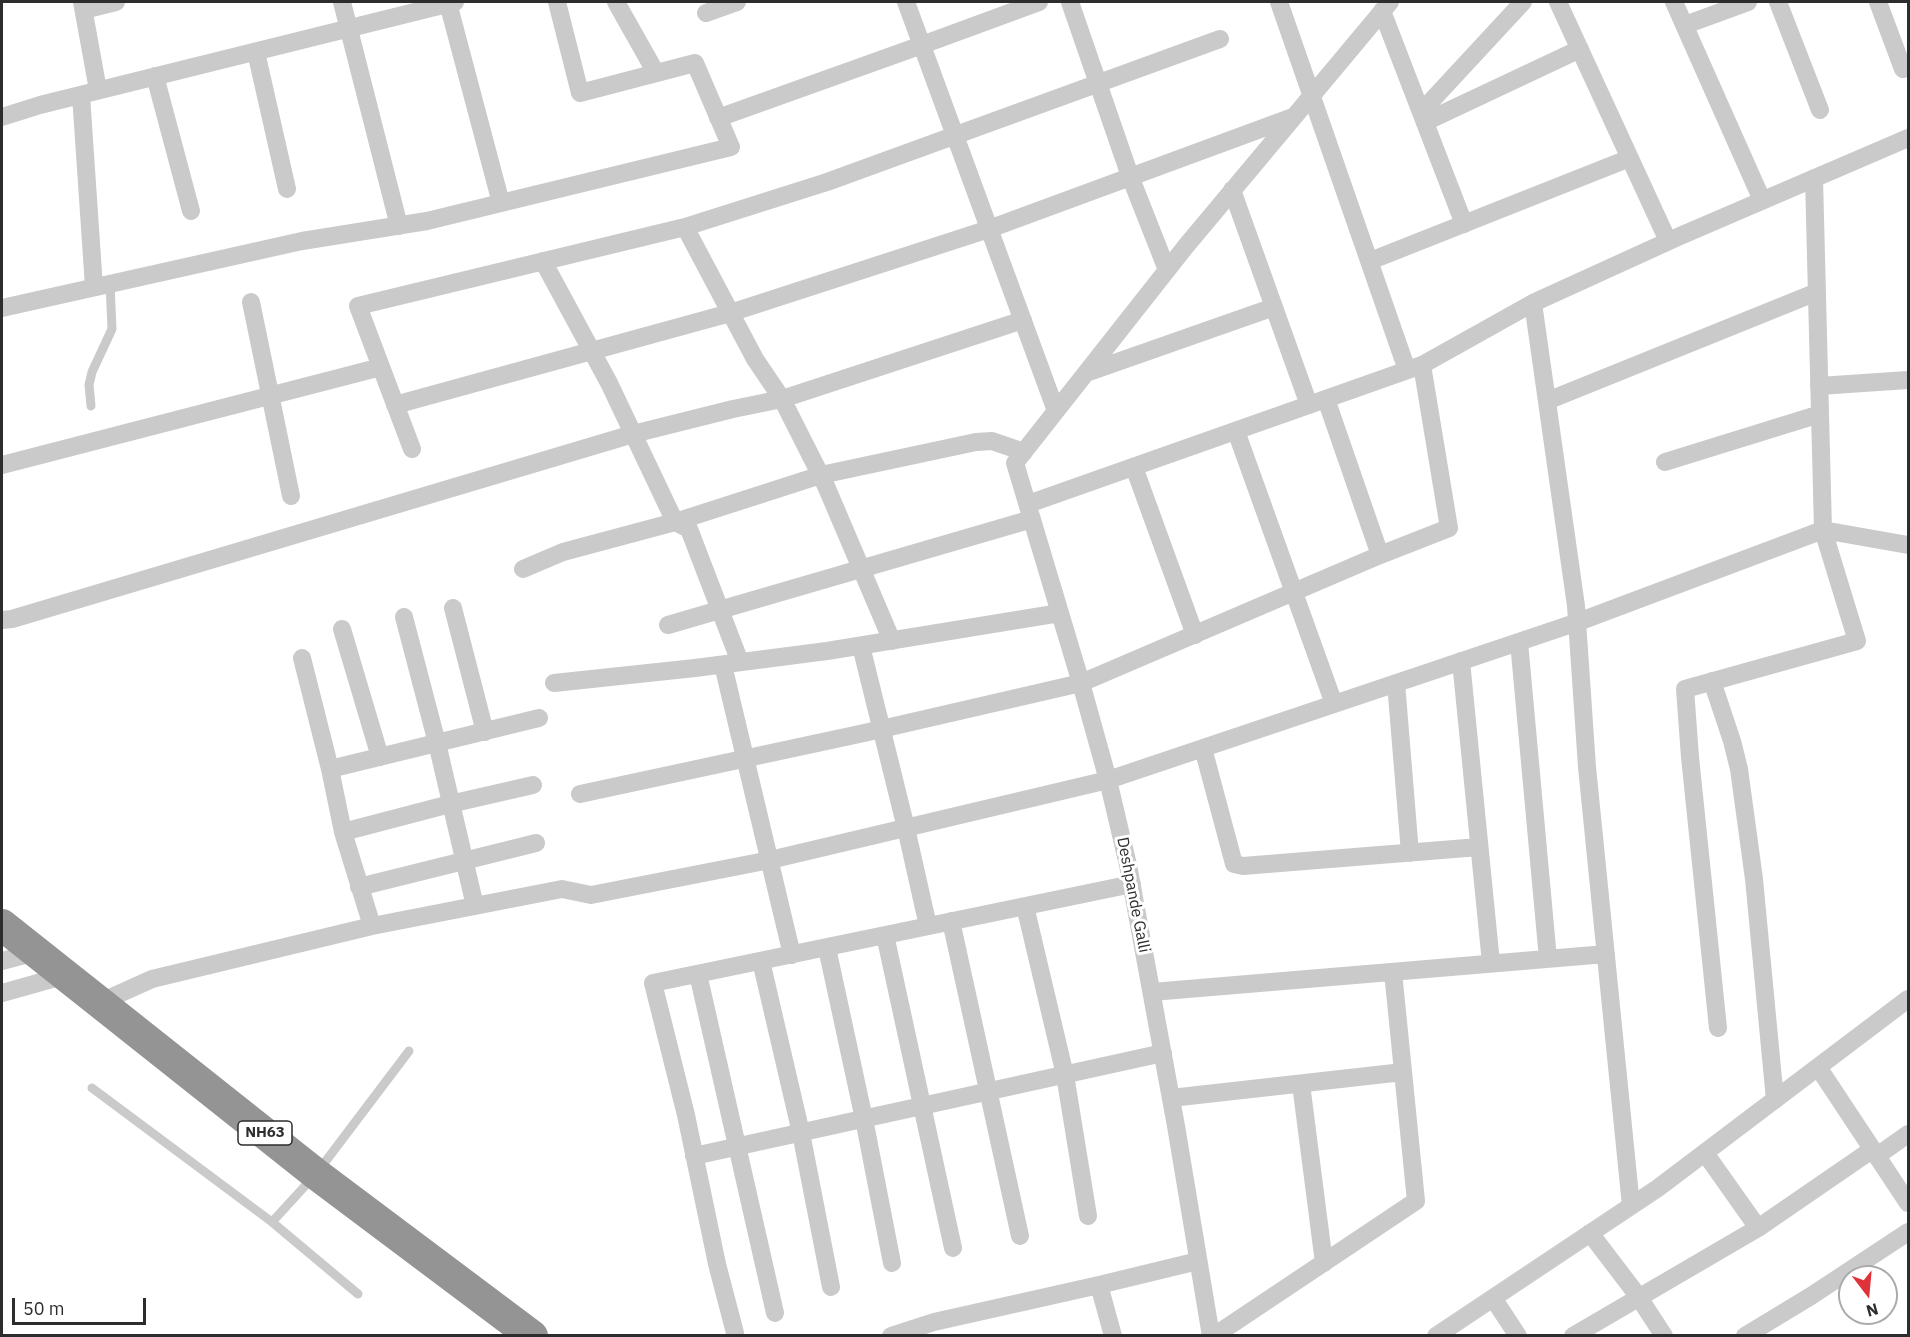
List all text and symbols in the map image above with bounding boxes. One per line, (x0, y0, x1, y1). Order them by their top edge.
street label: Deshpande Galli (1112, 836, 1154, 954)
road number: NH63 (238, 1121, 292, 1145)
north arrow (1838, 1265, 1898, 1325)
scale bar (15, 1286, 148, 1324)
text: 50 m (23, 1297, 65, 1320)
text: N (1864, 1299, 1881, 1322)

